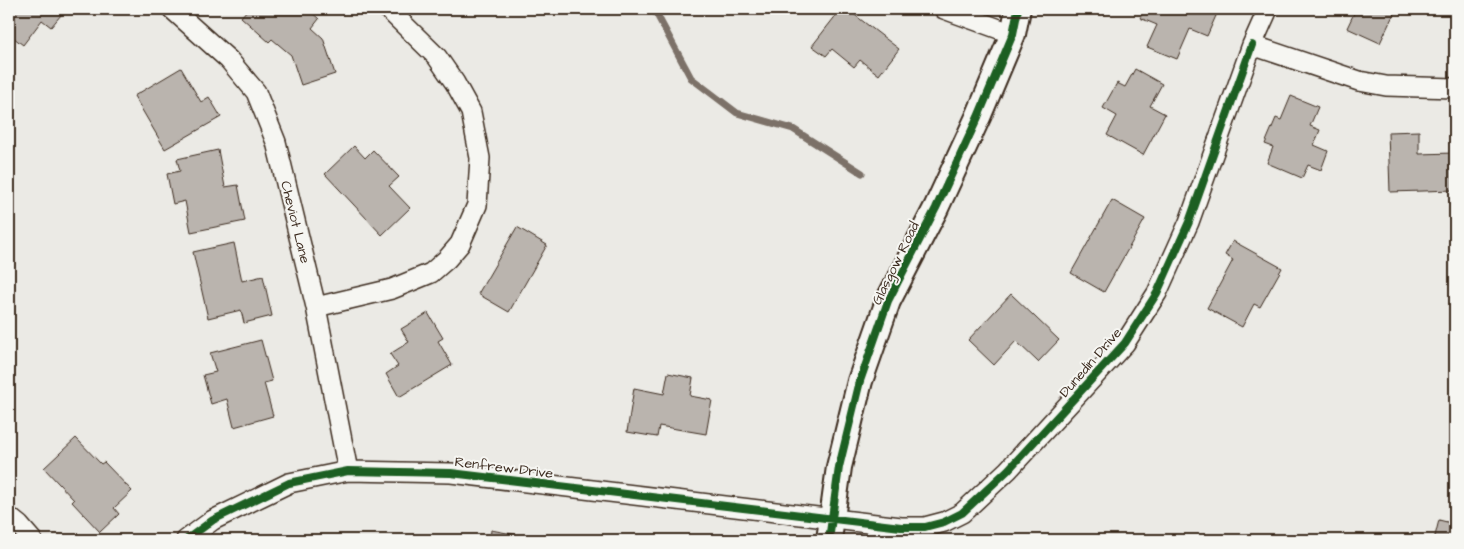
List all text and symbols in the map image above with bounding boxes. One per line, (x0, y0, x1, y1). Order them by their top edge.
street label: Cheviot Lane (275, 179, 315, 266)
street label: Glasgow Road (867, 219, 925, 308)
street label: Dunedin Drive (1055, 323, 1127, 402)
street label: Renfrew Drive (454, 452, 555, 484)

